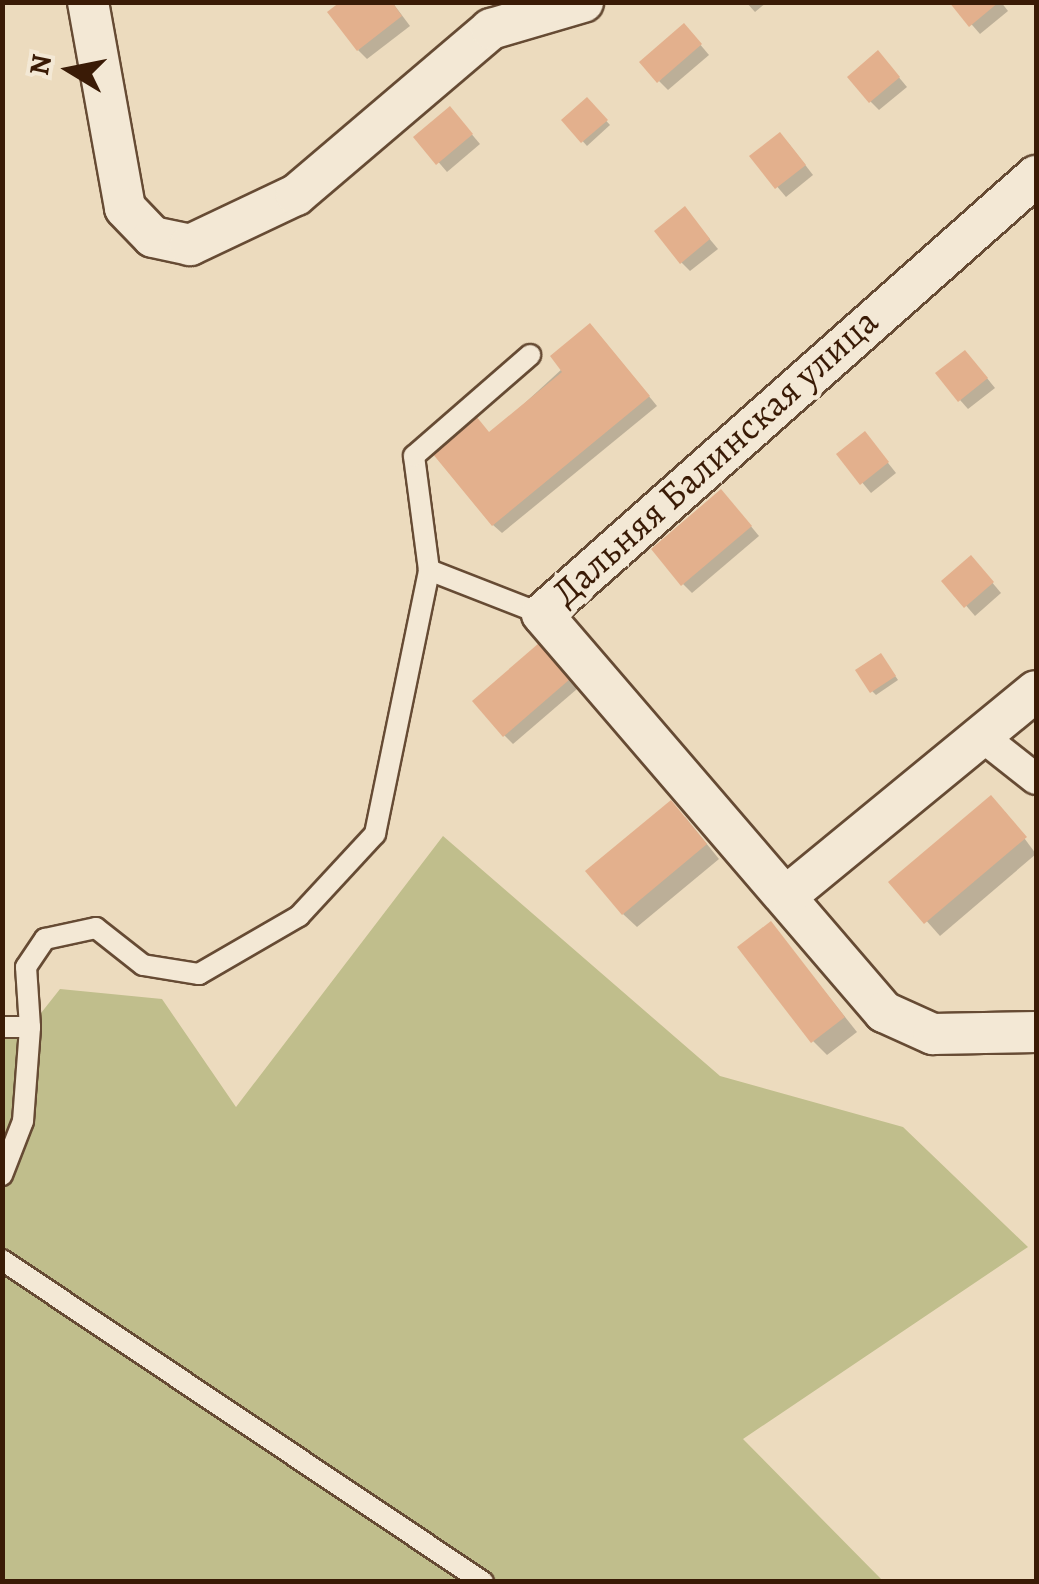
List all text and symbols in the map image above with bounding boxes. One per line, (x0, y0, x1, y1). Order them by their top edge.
north arrow (20, 20, 120, 120)
text: N (20, 51, 61, 78)
street label: Дальняя Балинская улица (543, 299, 887, 615)

